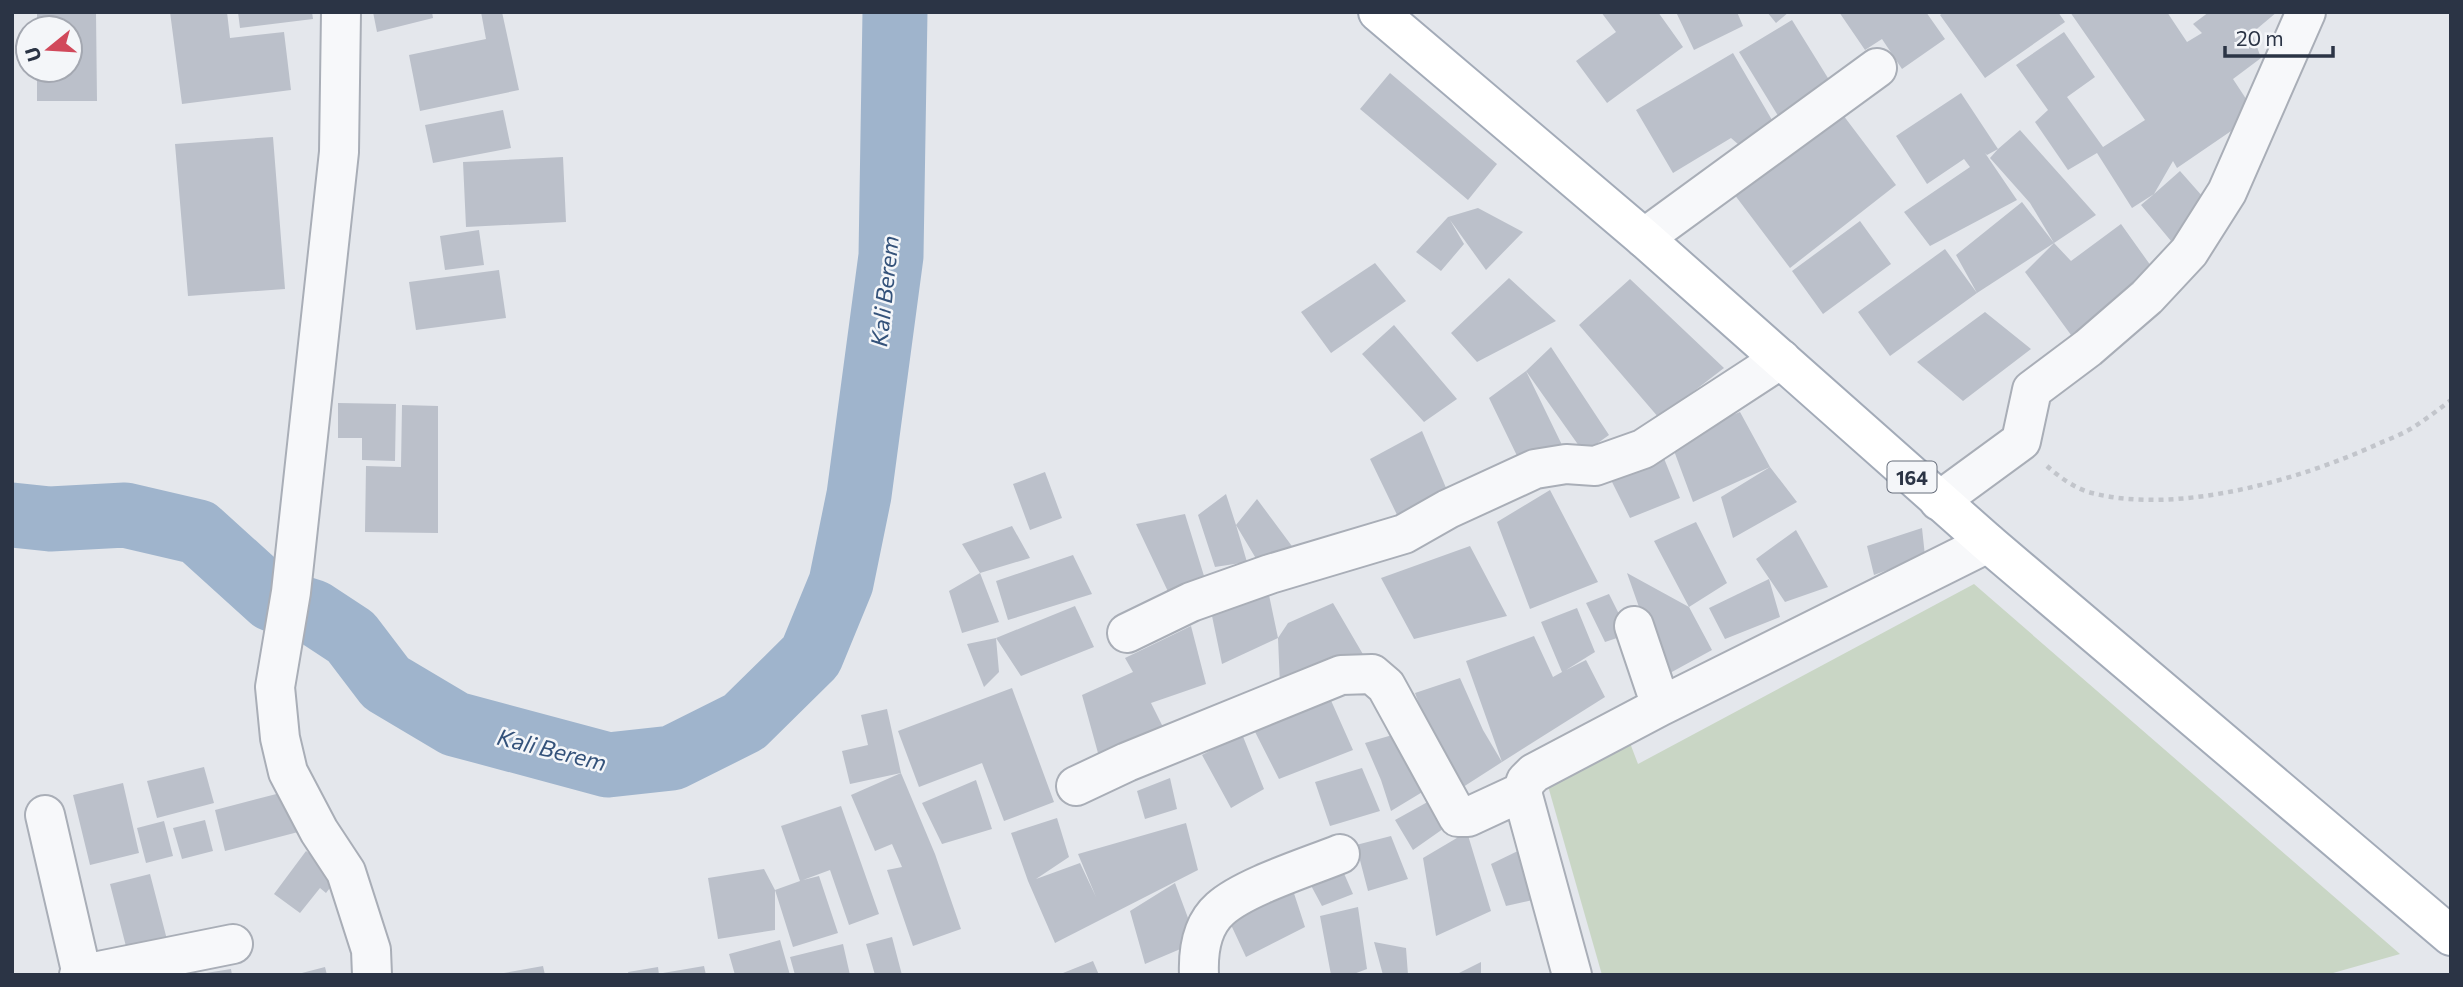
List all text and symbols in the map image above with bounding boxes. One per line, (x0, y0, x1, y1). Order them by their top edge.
north arrow (14, 14, 84, 84)
scale bar (2225, 14, 2334, 58)
text: 20 m (2236, 25, 2284, 50)
text: U (19, 44, 45, 65)
water label: Kali Berem (864, 234, 904, 348)
road number: 164 (1888, 462, 1937, 492)
water label: Kali Berem (494, 722, 610, 776)

